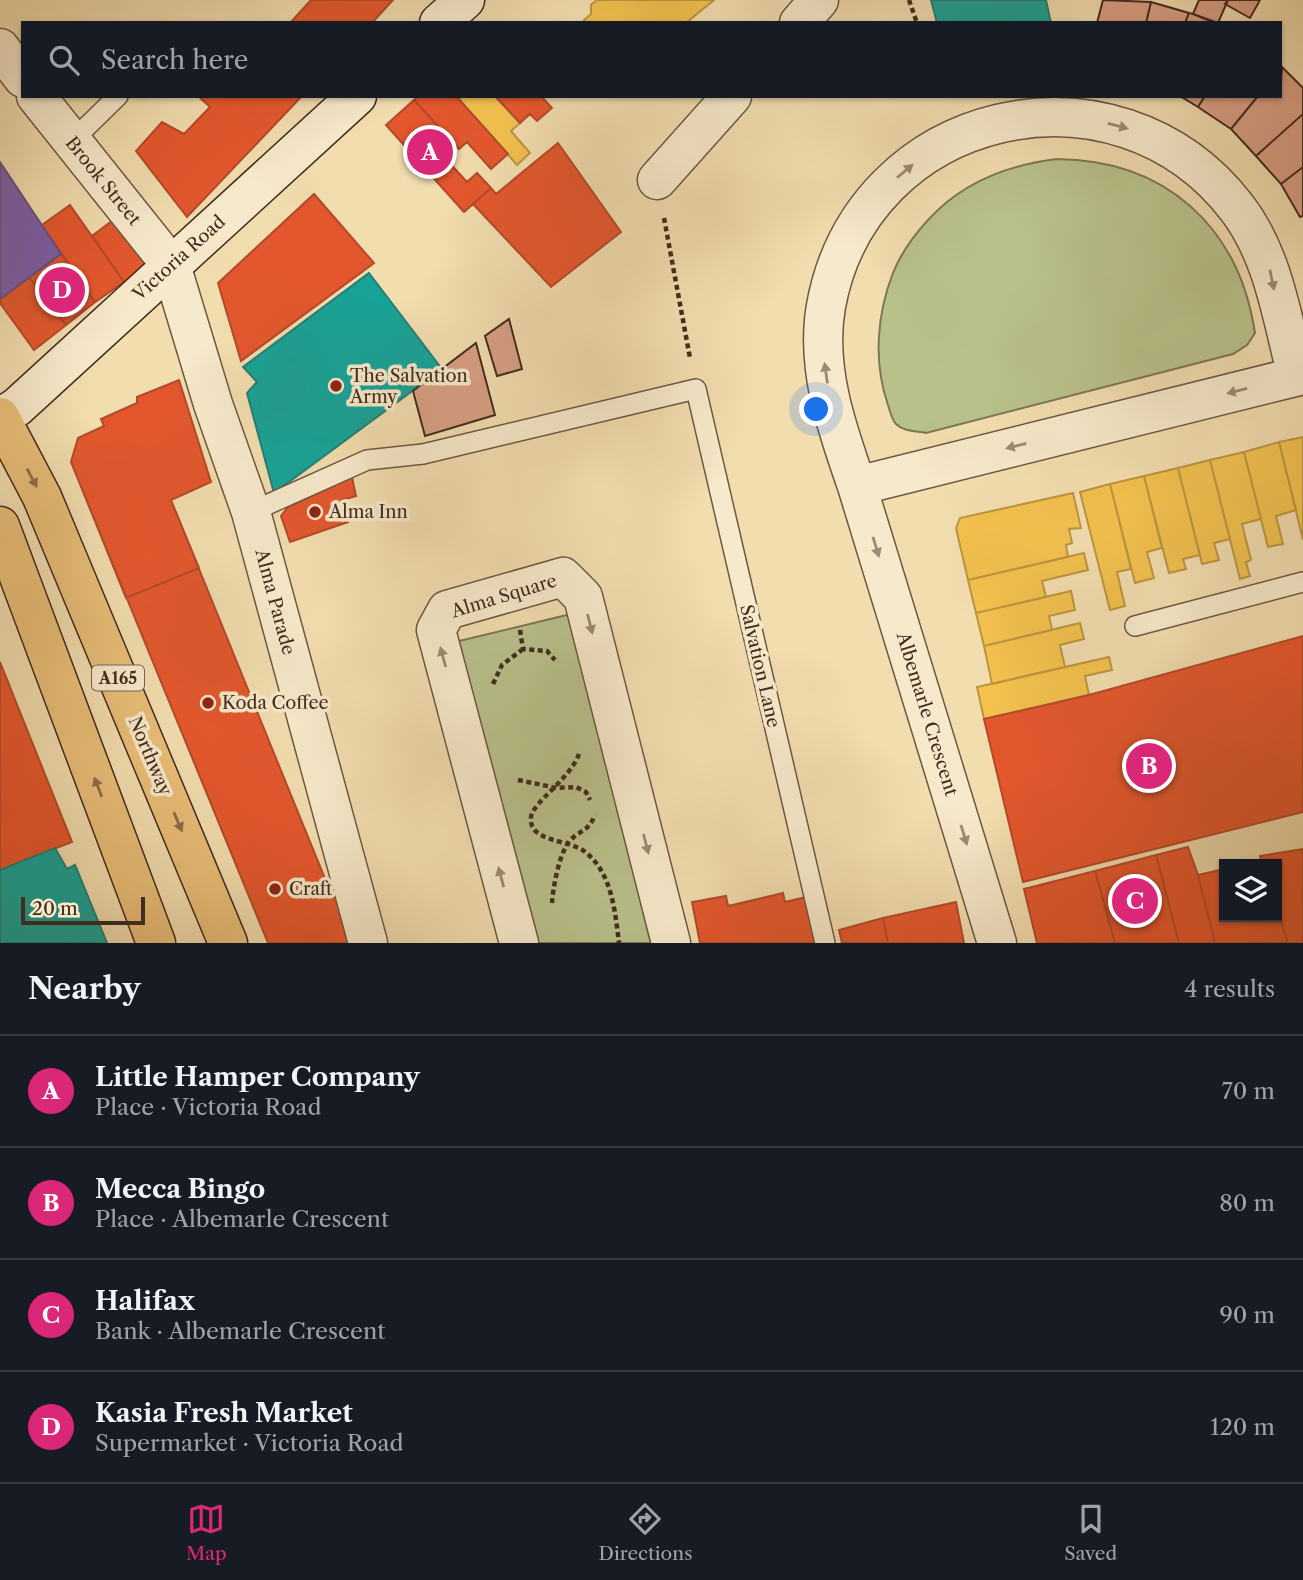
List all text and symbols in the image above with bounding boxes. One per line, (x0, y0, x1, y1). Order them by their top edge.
search box (21, 21, 1282, 98)
icon: search (45, 41, 83, 79)
text: Search here (101, 44, 248, 76)
one-way arrow (1108, 121, 1130, 132)
pin: A (407, 126, 453, 178)
street label: Brook Street (61, 132, 146, 230)
one-way arrow (896, 163, 914, 178)
street label: Victoria Road (127, 211, 230, 306)
pin: D (39, 264, 85, 316)
one-way arrow (1267, 269, 1278, 291)
one-way arrow (820, 362, 831, 384)
place label: The Salvation Army (349, 365, 468, 408)
marker: The Salvation Army (328, 378, 344, 394)
one-way arrow (1226, 386, 1248, 397)
your location (799, 392, 833, 426)
one-way arrow (1005, 441, 1027, 452)
one-way arrow (26, 468, 38, 487)
place label: Alma Inn (328, 501, 408, 523)
marker: Alma Inn (307, 504, 323, 520)
one-way arrow (872, 537, 882, 558)
street label: Alma Parade (250, 546, 300, 657)
street label: Alma Square (448, 570, 559, 623)
street label: Salvation Lane (735, 602, 785, 730)
one-way arrow (585, 613, 596, 635)
street label: Albemarle Crescent (891, 629, 963, 799)
one-way arrow (437, 646, 448, 668)
road number: A165 (92, 666, 144, 691)
place label: Koda Coffee (222, 692, 329, 714)
marker: Koda Coffee (200, 695, 216, 711)
street label: Northway (124, 713, 177, 800)
pin: B (1126, 740, 1172, 792)
one-way arrow (92, 777, 103, 798)
one-way arrow (172, 812, 183, 833)
one-way arrow (959, 825, 970, 846)
one-way arrow (641, 833, 652, 855)
map controls (1219, 859, 1282, 922)
button: layers (1219, 859, 1282, 922)
one-way arrow (496, 866, 506, 887)
pin: C (1112, 875, 1158, 927)
place label: Craft (289, 878, 333, 900)
marker: Craft (267, 881, 283, 897)
scale bar (21, 894, 145, 926)
text: 20 m (32, 897, 78, 920)
text: Nearby (28, 970, 141, 1007)
text: 4 results (1184, 975, 1275, 1003)
text: Little Hamper Company (95, 1061, 420, 1093)
text: A (42, 1077, 60, 1105)
text: 70 m (1222, 1077, 1275, 1105)
text: Place · Victoria Road (95, 1093, 321, 1121)
text: Mecca Bingo (95, 1173, 265, 1205)
text: B (42, 1189, 60, 1217)
text: 80 m (1219, 1189, 1275, 1217)
text: Place · Albemarle Crescent (95, 1205, 389, 1233)
text: Halifax (95, 1285, 195, 1317)
text: C (42, 1301, 60, 1329)
text: 90 m (1219, 1301, 1275, 1329)
text: Bank · Albemarle Crescent (95, 1317, 385, 1345)
text: Kasia Fresh Market (95, 1397, 353, 1429)
text: D (41, 1413, 61, 1441)
text: 120 m (1210, 1413, 1275, 1441)
text: Supermarket · Victoria Road (95, 1429, 404, 1457)
tab: Map (186, 1500, 227, 1565)
tab: Directions (599, 1500, 692, 1565)
tab: Saved (1064, 1500, 1117, 1565)

